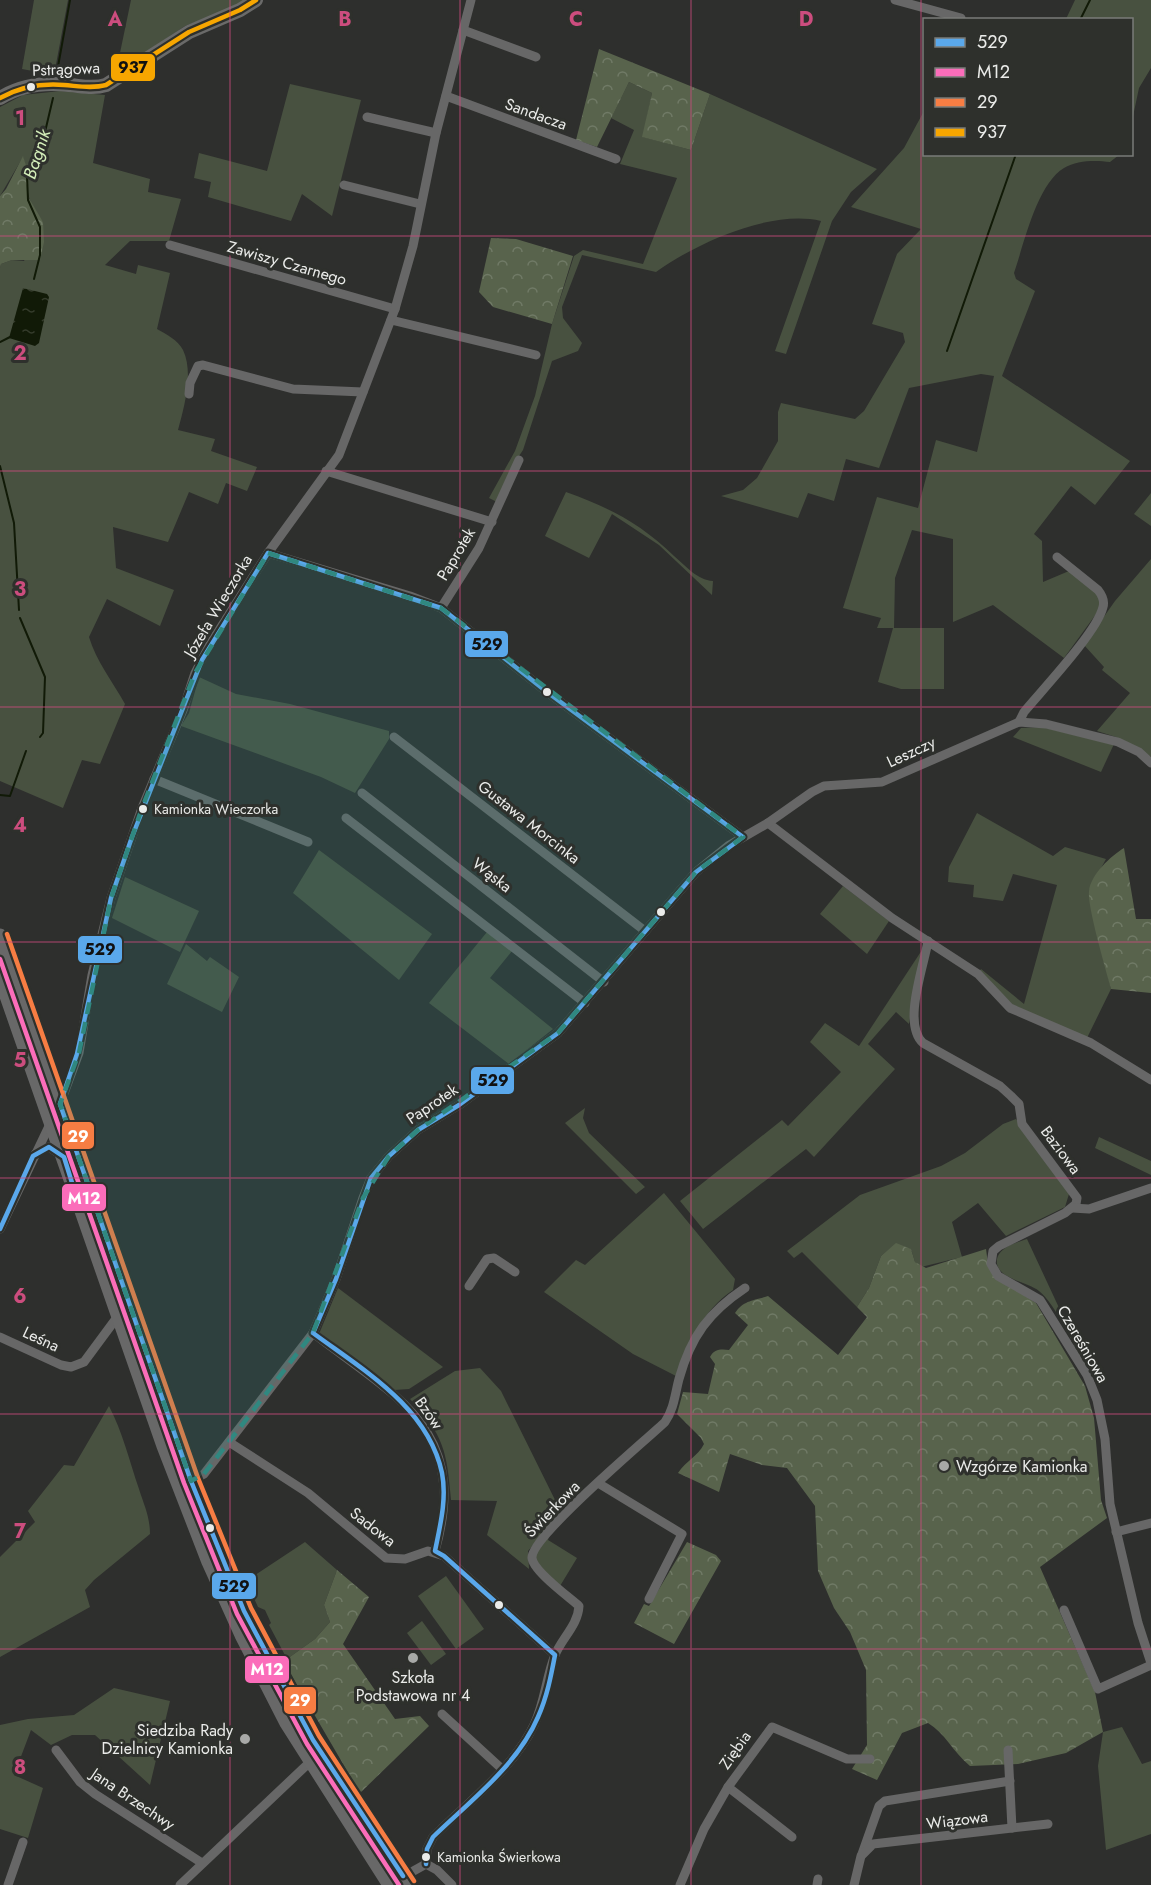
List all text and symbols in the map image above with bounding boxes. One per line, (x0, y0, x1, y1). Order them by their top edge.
text: A (107, 5, 123, 34)
text: B (338, 5, 352, 34)
text: C (569, 5, 583, 34)
text: D (799, 5, 813, 34)
legend (923, 18, 1133, 156)
text: 529 (977, 29, 1008, 55)
line badge: 937 (110, 53, 156, 82)
street label: Pstrągowa (32, 56, 100, 82)
text: 937 (118, 56, 148, 79)
text: M12 (977, 59, 1010, 85)
unlabelled marker (25, 81, 37, 93)
text: 29 (977, 89, 998, 115)
street label: Sandacza (502, 92, 570, 136)
text: 1 (15, 104, 25, 133)
text: 937 (977, 119, 1007, 145)
water label: Bagnik (17, 124, 58, 182)
street label: Zawiszy Czarnego (225, 235, 350, 291)
text: 2 (13, 339, 27, 368)
street label: Paprotek (431, 522, 481, 585)
street label: Józefa Wieczorka (177, 550, 258, 664)
text: 3 (14, 575, 26, 604)
line badge: 529 (464, 630, 509, 658)
text: 529 (471, 633, 503, 656)
unlabelled marker (541, 686, 553, 698)
street label: Leszczy (883, 730, 940, 773)
street label: Gustawa Morcinka (473, 775, 585, 869)
place label: Kamionka Wieczorka (154, 799, 278, 819)
marker: Kamionka Wieczorka (137, 803, 149, 815)
text: 4 (13, 811, 27, 840)
street label: Wąska (467, 852, 517, 898)
unlabelled marker (655, 906, 667, 918)
line badge: 529 (77, 935, 123, 964)
text: 529 (84, 938, 116, 961)
text: 5 (14, 1046, 27, 1075)
line badge: 529 (470, 1066, 515, 1095)
text: 529 (477, 1069, 509, 1092)
street label: Paprotek (401, 1078, 463, 1130)
line badge: 29 (61, 1121, 95, 1150)
street label: Baziowa (1035, 1121, 1087, 1179)
text: 29 (67, 1125, 89, 1148)
line badge: M12 (61, 1183, 107, 1212)
text: M12 (68, 1187, 100, 1210)
text: 6 (13, 1282, 27, 1311)
street label: Czereśniowa (1052, 1301, 1114, 1387)
street label: Leśna (19, 1321, 63, 1357)
street label: Bzów (409, 1392, 449, 1434)
place label: Wzgórze Kamionka (956, 1455, 1087, 1478)
marker: Wzgórze Kamionka (937, 1459, 951, 1473)
street label: Świerkowa (519, 1475, 585, 1543)
street label: Sadowa (345, 1502, 401, 1552)
text: 7 (14, 1517, 27, 1546)
unlabelled marker (204, 1522, 216, 1534)
line badge: 529 (211, 1572, 257, 1600)
text: 529 (218, 1575, 250, 1598)
unlabelled marker (493, 1599, 505, 1611)
marker: Szkoła Podstawowa nr 4 (406, 1651, 420, 1665)
line badge: M12 (244, 1655, 290, 1684)
text: M12 (251, 1658, 283, 1681)
place label: Szkoła Podstawowa nr 4 (356, 1666, 470, 1707)
line badge: 29 (283, 1686, 317, 1715)
text: 29 (289, 1689, 311, 1712)
place label: Siedziba Rady Dzielnicy Kamionka (101, 1719, 234, 1760)
street label: Ziębia (714, 1726, 756, 1774)
marker: Siedziba Rady Dzielnicy Kamionka (238, 1732, 252, 1746)
text: 8 (14, 1753, 26, 1782)
street label: Jana Brzechwy (85, 1761, 180, 1836)
street label: Wiązowa (925, 1805, 989, 1835)
place label: Kamionka Świerkowa (437, 1847, 561, 1867)
marker: Kamionka Świerkowa (420, 1851, 432, 1863)

